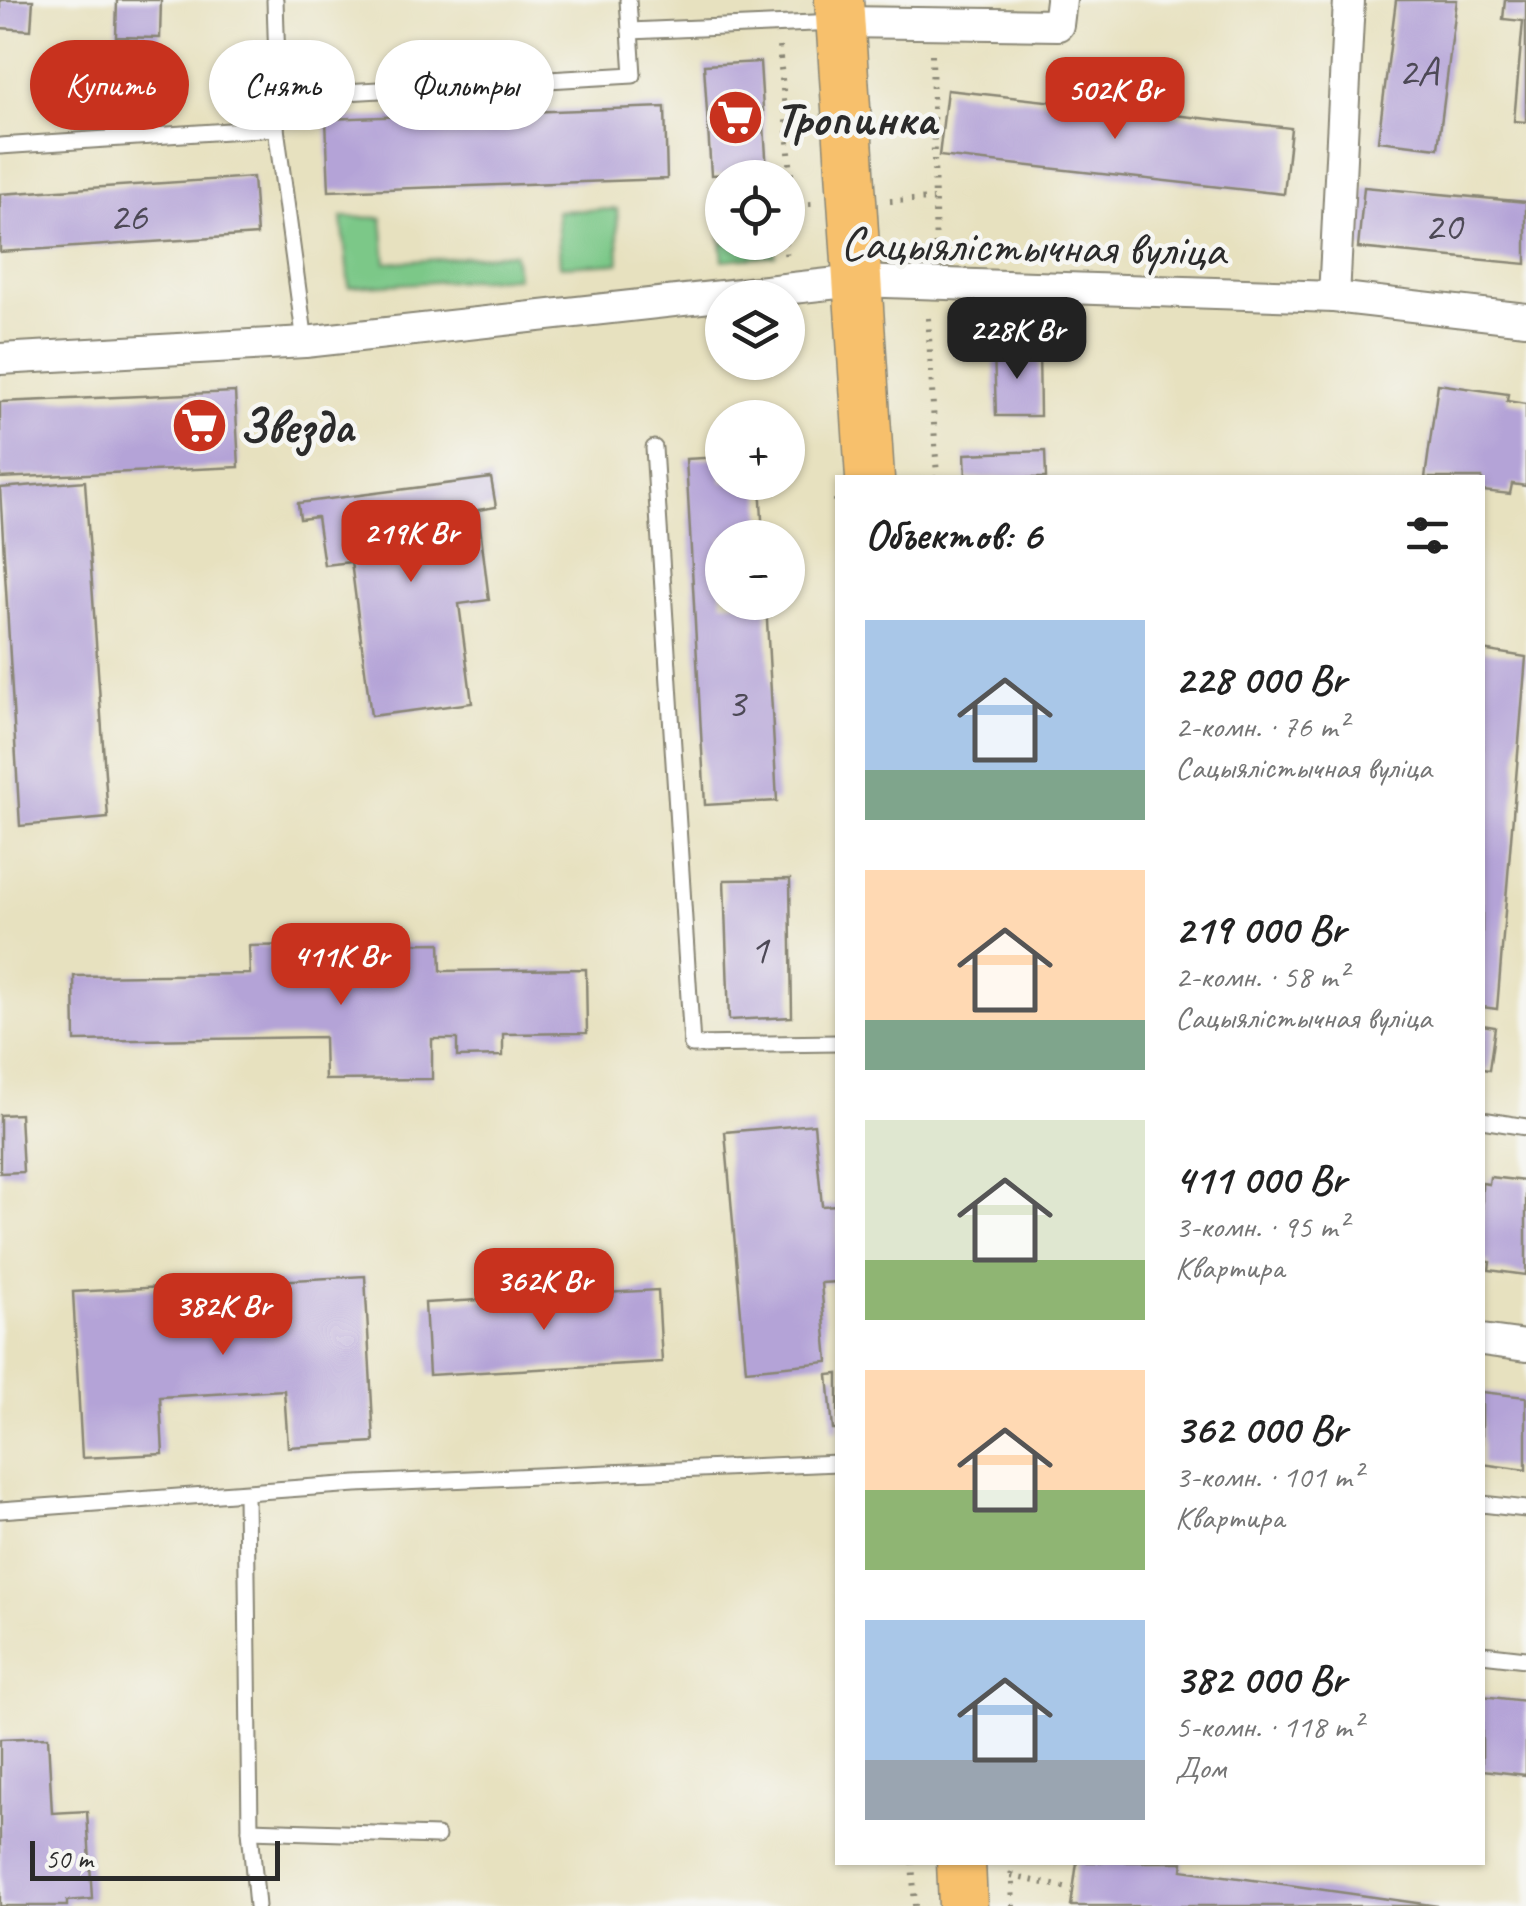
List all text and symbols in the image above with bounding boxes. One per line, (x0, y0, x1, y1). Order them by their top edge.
chip: Купить (30, 40, 189, 130)
chip: Снять (209, 40, 355, 130)
chip: Фильтры (375, 40, 554, 130)
house number: 2А (1398, 45, 1440, 98)
pin: 502K Br (1023, 57, 1207, 142)
text: 502K Br (1068, 69, 1162, 110)
supermarket icon: Тропинка (706, 88, 766, 148)
place label: Тропинка (775, 89, 940, 149)
map controls (705, 160, 805, 620)
button: locate (705, 160, 805, 260)
house number: 26 (109, 190, 148, 243)
house number: 20 (1424, 200, 1465, 253)
street label: Сацыялістычная вуліца (840, 213, 1229, 279)
button: layers (705, 280, 805, 380)
pin: 228K Br (925, 297, 1109, 382)
text: 228K Br (969, 309, 1065, 350)
supermarket icon: Звезда (170, 395, 230, 455)
place label: Звезда (239, 396, 356, 457)
button: + (705, 400, 805, 500)
pin: 219K Br (319, 500, 503, 585)
icon: filters (1400, 508, 1455, 563)
text: Объектов: 6 (865, 509, 1042, 562)
text: 219K Br (363, 512, 459, 553)
button: − (705, 520, 805, 620)
text: 228 000 Br (1175, 653, 1346, 706)
icon: home (945, 660, 1065, 780)
house number: 3 (727, 677, 749, 730)
text: 2-комн. · 76 m² (1175, 706, 1347, 747)
text: Сацыялістычная вуліца (1175, 747, 1432, 788)
text: 219 000 Br (1175, 903, 1345, 956)
icon: home (945, 910, 1065, 1030)
pin: 411K Br (249, 923, 433, 1008)
house number: 1 (750, 923, 771, 976)
text: 411K Br (293, 935, 389, 976)
text: 2-комн. · 58 m² (1175, 956, 1347, 997)
text: Сацыялістычная вуліца (1175, 997, 1432, 1038)
text: 411 000 Br (1175, 1153, 1346, 1206)
icon: home (945, 1160, 1065, 1280)
text: 3-комн. · 95 m² (1175, 1206, 1347, 1247)
text: Квартира (1175, 1247, 1284, 1288)
pin: 362K Br (452, 1248, 636, 1333)
text: 362K Br (496, 1260, 592, 1301)
pin: 382K Br (131, 1273, 315, 1358)
text: 382K Br (175, 1285, 271, 1326)
text: 362 000 Br (1175, 1403, 1347, 1456)
icon: home (945, 1410, 1065, 1530)
text: 3-комн. · 101 m² (1175, 1456, 1362, 1497)
text: Квартира (1175, 1497, 1284, 1538)
text: 382 000 Br (1175, 1653, 1346, 1706)
icon: home (945, 1660, 1065, 1780)
text: 5-комн. · 118 m² (1175, 1706, 1362, 1747)
text: Дом (1175, 1747, 1226, 1788)
scale bar (30, 1836, 280, 1880)
text: 50 m (45, 1841, 93, 1876)

